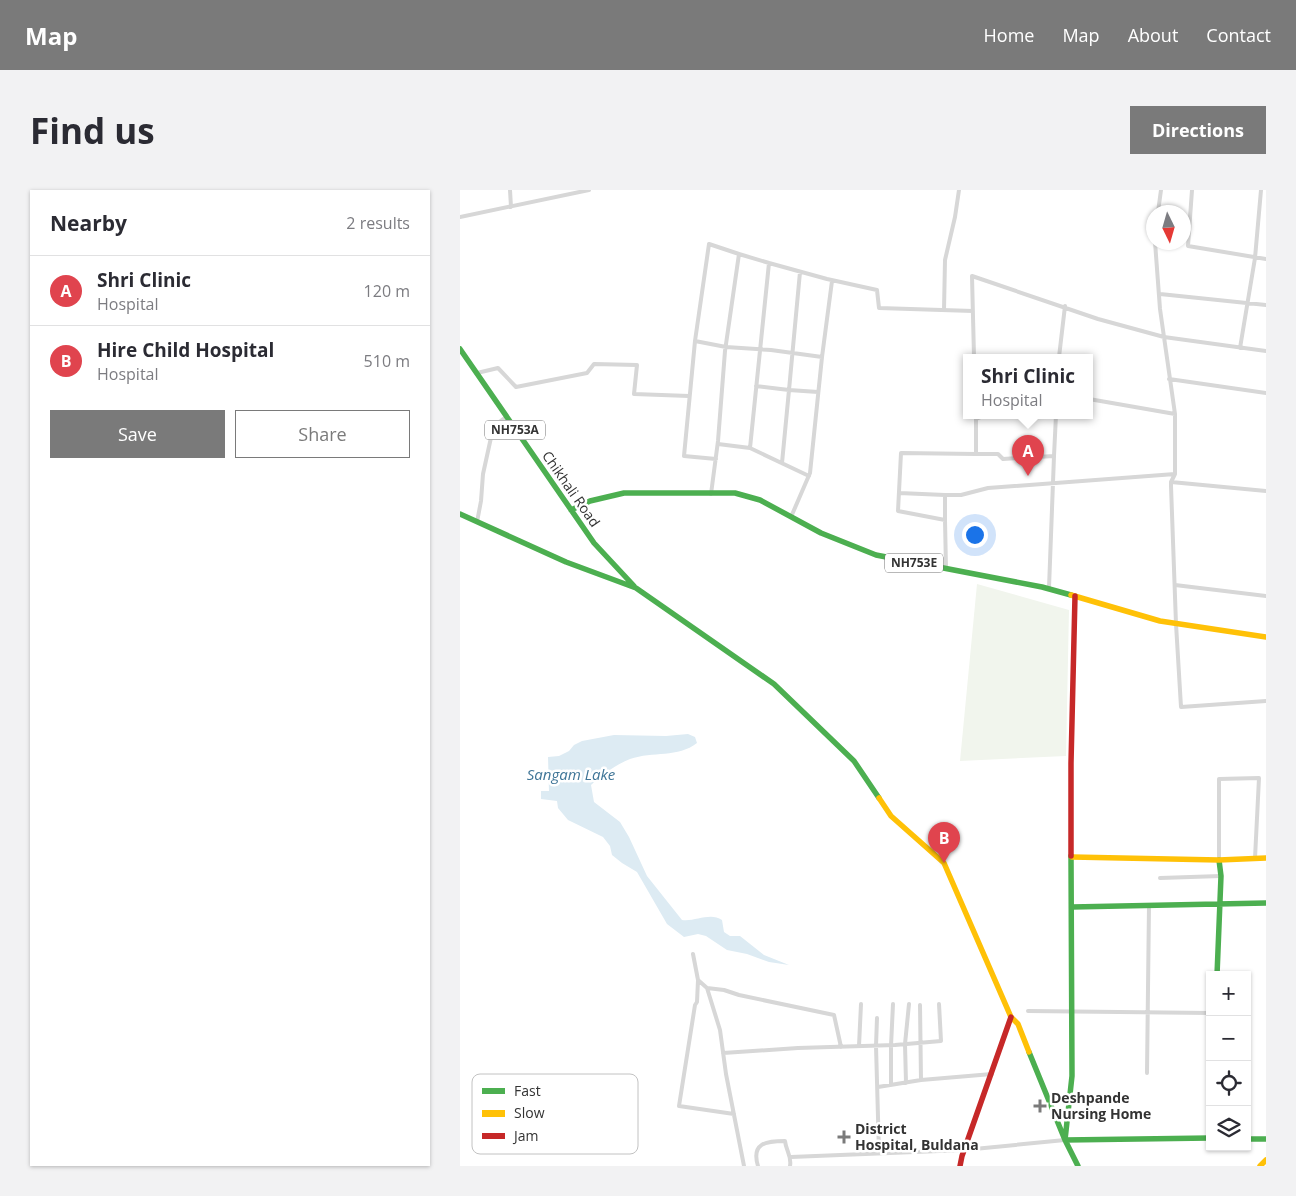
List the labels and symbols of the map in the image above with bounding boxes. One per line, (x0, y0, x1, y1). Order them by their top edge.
north arrow (1146, 205, 1191, 250)
road number: NH753A (485, 420, 545, 440)
pin: A (1012, 435, 1044, 476)
street label: Chikhali Road (538, 447, 605, 531)
your location (962, 522, 988, 548)
road number: NH753E (885, 553, 943, 572)
water label: Sangam Lake (527, 764, 616, 784)
pin: B (928, 822, 960, 863)
legend (472, 1074, 638, 1154)
text: Fast (514, 1081, 541, 1100)
place label: Deshpande Nursing Home (1051, 1088, 1151, 1123)
marker: Deshpande Nursing Home (1033, 1099, 1047, 1113)
text: Slow (514, 1103, 545, 1122)
place label: District Hospital, Buldana (855, 1119, 979, 1154)
text: Jam (512, 1126, 539, 1145)
marker: District Hospital, Buldana (837, 1130, 851, 1144)

